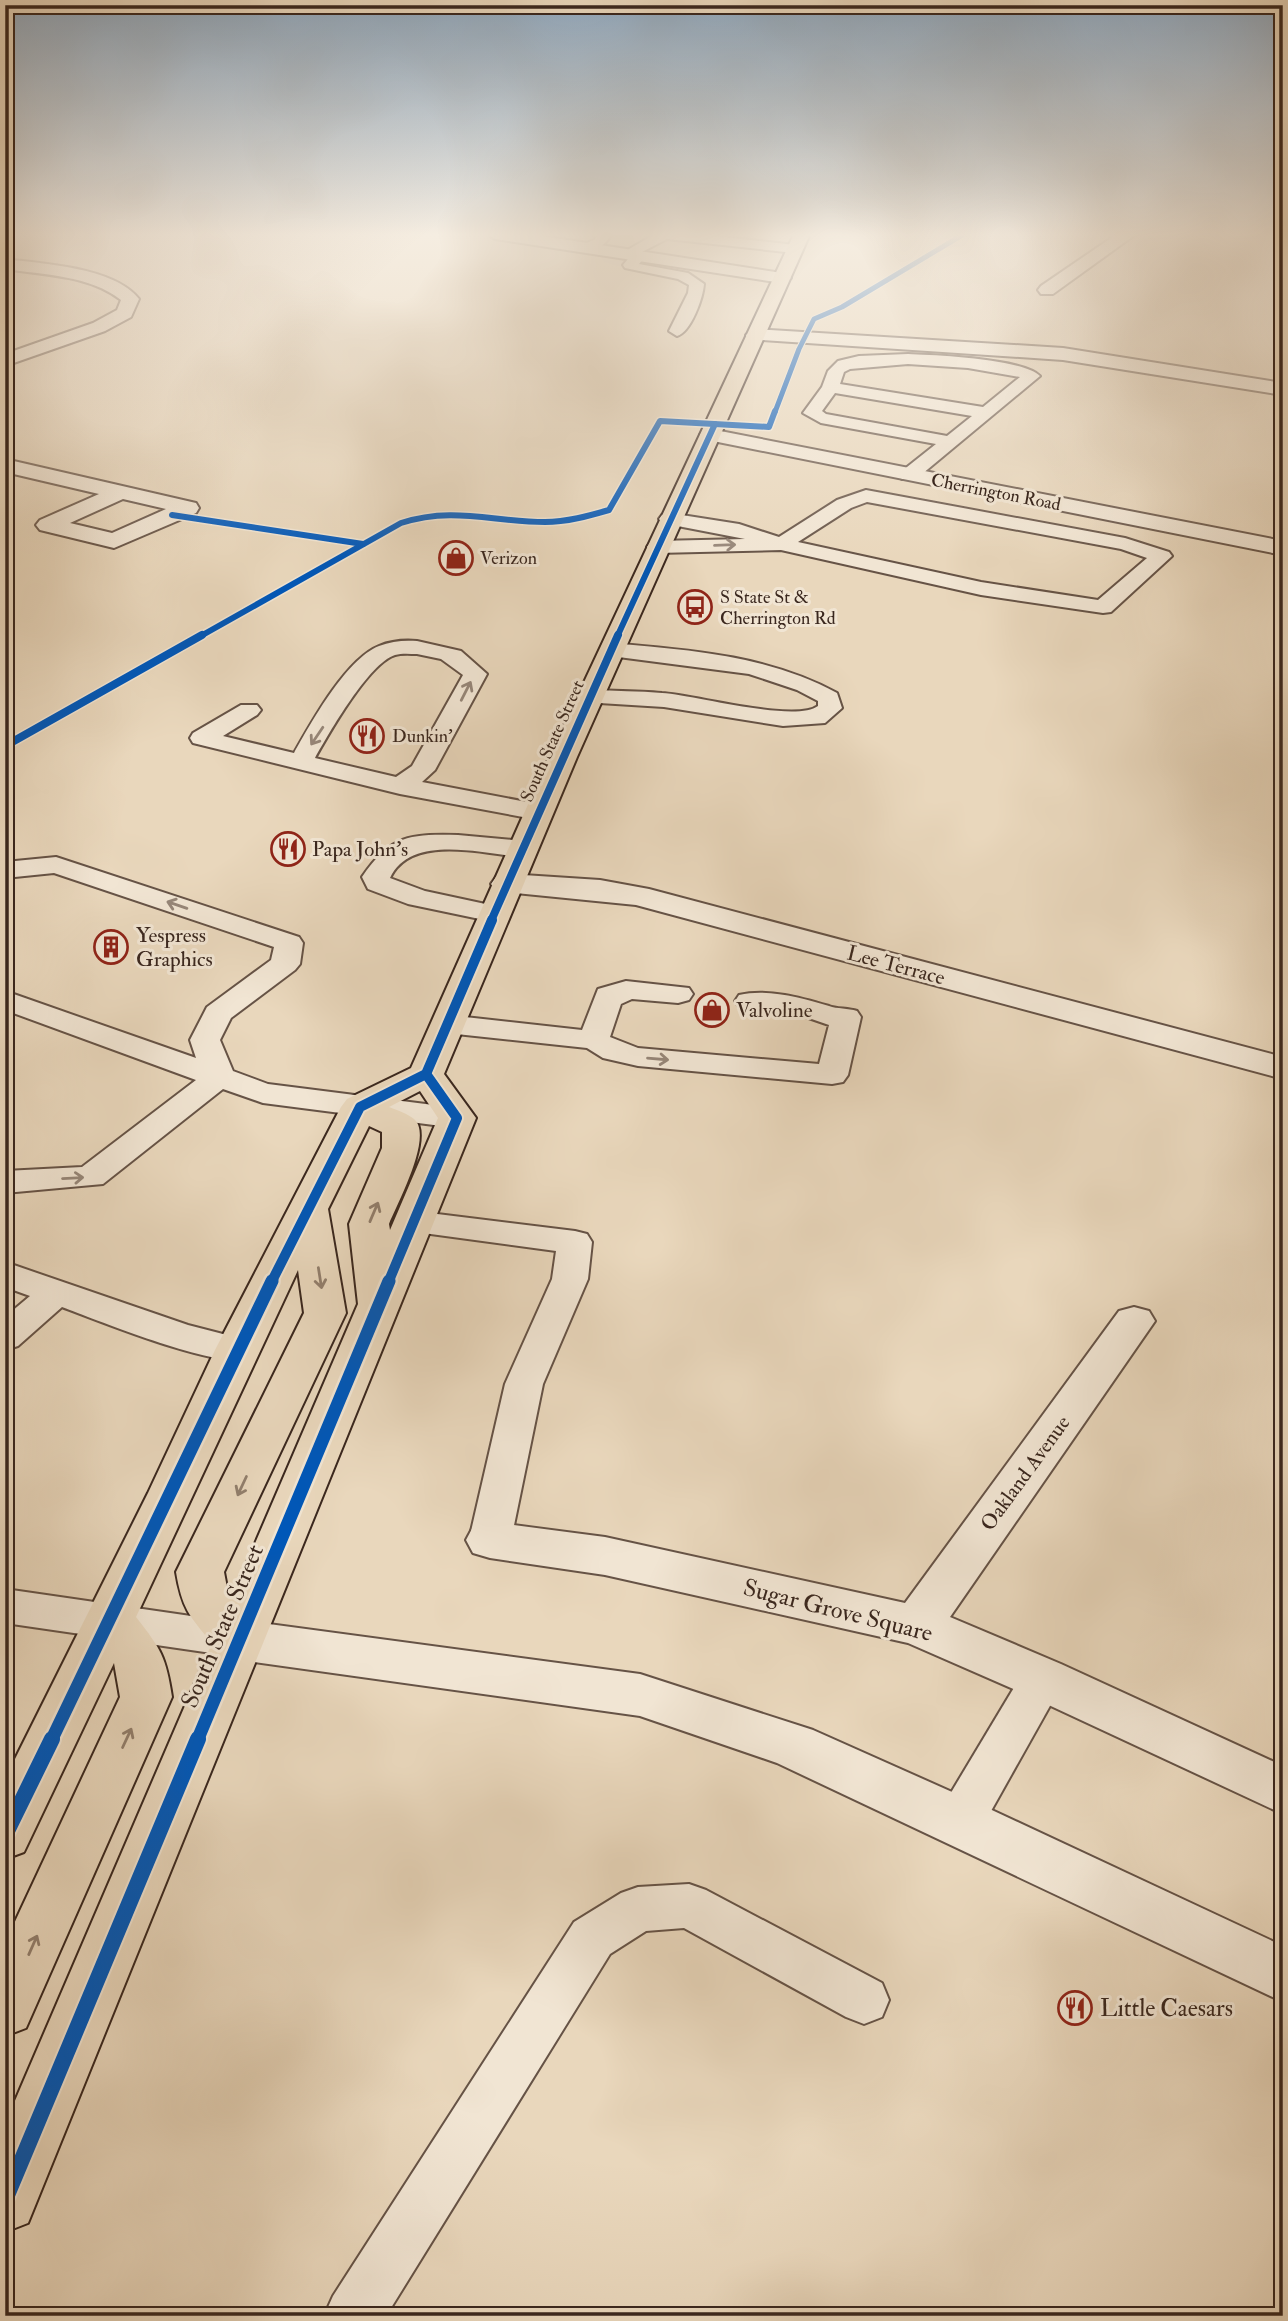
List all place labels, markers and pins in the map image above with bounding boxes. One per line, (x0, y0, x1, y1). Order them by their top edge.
shop icon: Verizon (437, 539, 475, 577)
place label: Verizon (480, 547, 537, 570)
place label: S State St & Cherrington Rd (720, 586, 836, 630)
bus stop icon: S State St & Cherrington Rd (676, 588, 714, 626)
restaurant icon: Dunkin' (348, 717, 386, 755)
place label: Dunkin' (392, 725, 453, 748)
restaurant icon: Papa John's (269, 830, 307, 868)
place label: Papa John's (312, 836, 408, 863)
place label: Yespress Graphics (136, 922, 213, 973)
building icon: Yespress Graphics (92, 928, 130, 966)
shop icon: Valvoline (693, 991, 731, 1029)
place label: Valvoline (736, 997, 813, 1024)
restaurant icon: Little Caesars (1056, 1989, 1094, 2027)
place label: Little Caesars (1100, 1993, 1233, 2024)

